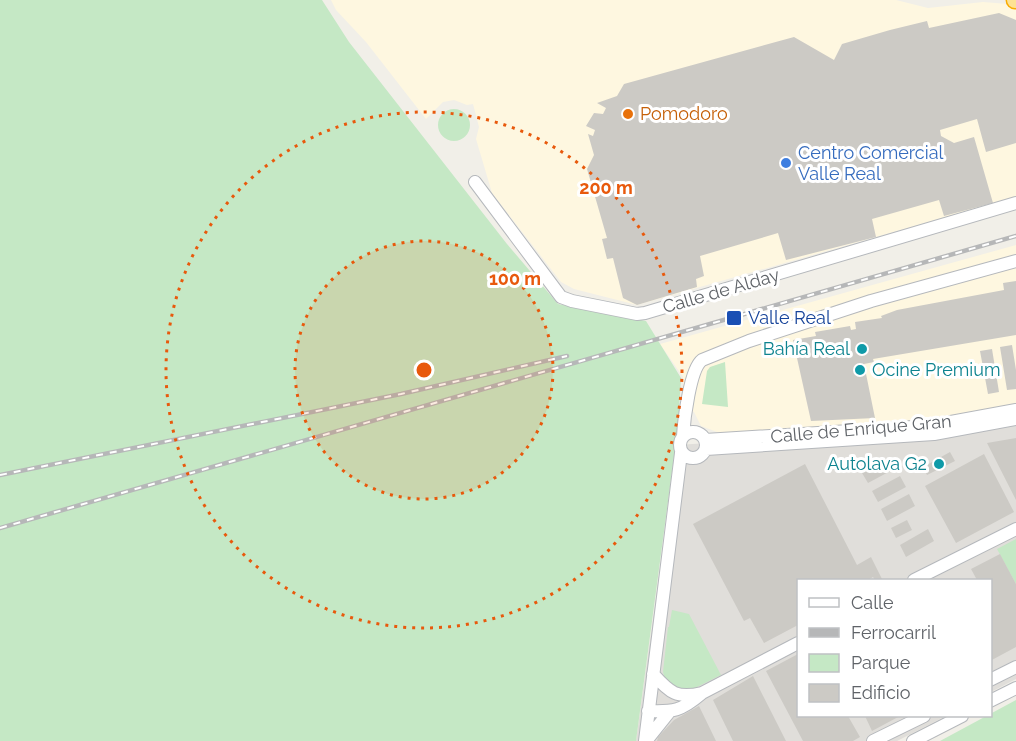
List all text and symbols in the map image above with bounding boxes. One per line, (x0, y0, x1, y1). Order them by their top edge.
place label: Pomodoro (640, 103, 728, 124)
marker: Pomodoro (621, 107, 635, 121)
place label: Centro Comercial Valle Real (798, 142, 943, 184)
marker: Centro Comercial Valle Real (779, 156, 793, 170)
text: 200 m (579, 177, 633, 198)
street label: Calle de Alday (660, 264, 782, 317)
text: 100 m (489, 268, 541, 289)
place label: Valle Real (748, 307, 831, 328)
marker: Valle Real (725, 309, 743, 327)
place label: Bahía Real (763, 338, 850, 359)
marker: Bahía Real (855, 342, 869, 356)
place label: Ocine Premium (872, 359, 1000, 380)
centre of rings (414, 360, 434, 380)
marker: Ocine Premium (853, 363, 867, 377)
street label: Calle de Enrique Gran (770, 410, 952, 447)
place label: Autolava G2 (827, 453, 927, 474)
marker: Autolava G2 (932, 457, 946, 471)
legend (797, 579, 992, 717)
text: Calle (851, 592, 894, 613)
text: Ferrocarril (851, 622, 936, 643)
text: Parque (851, 652, 911, 673)
text: Edificio (851, 682, 911, 703)

